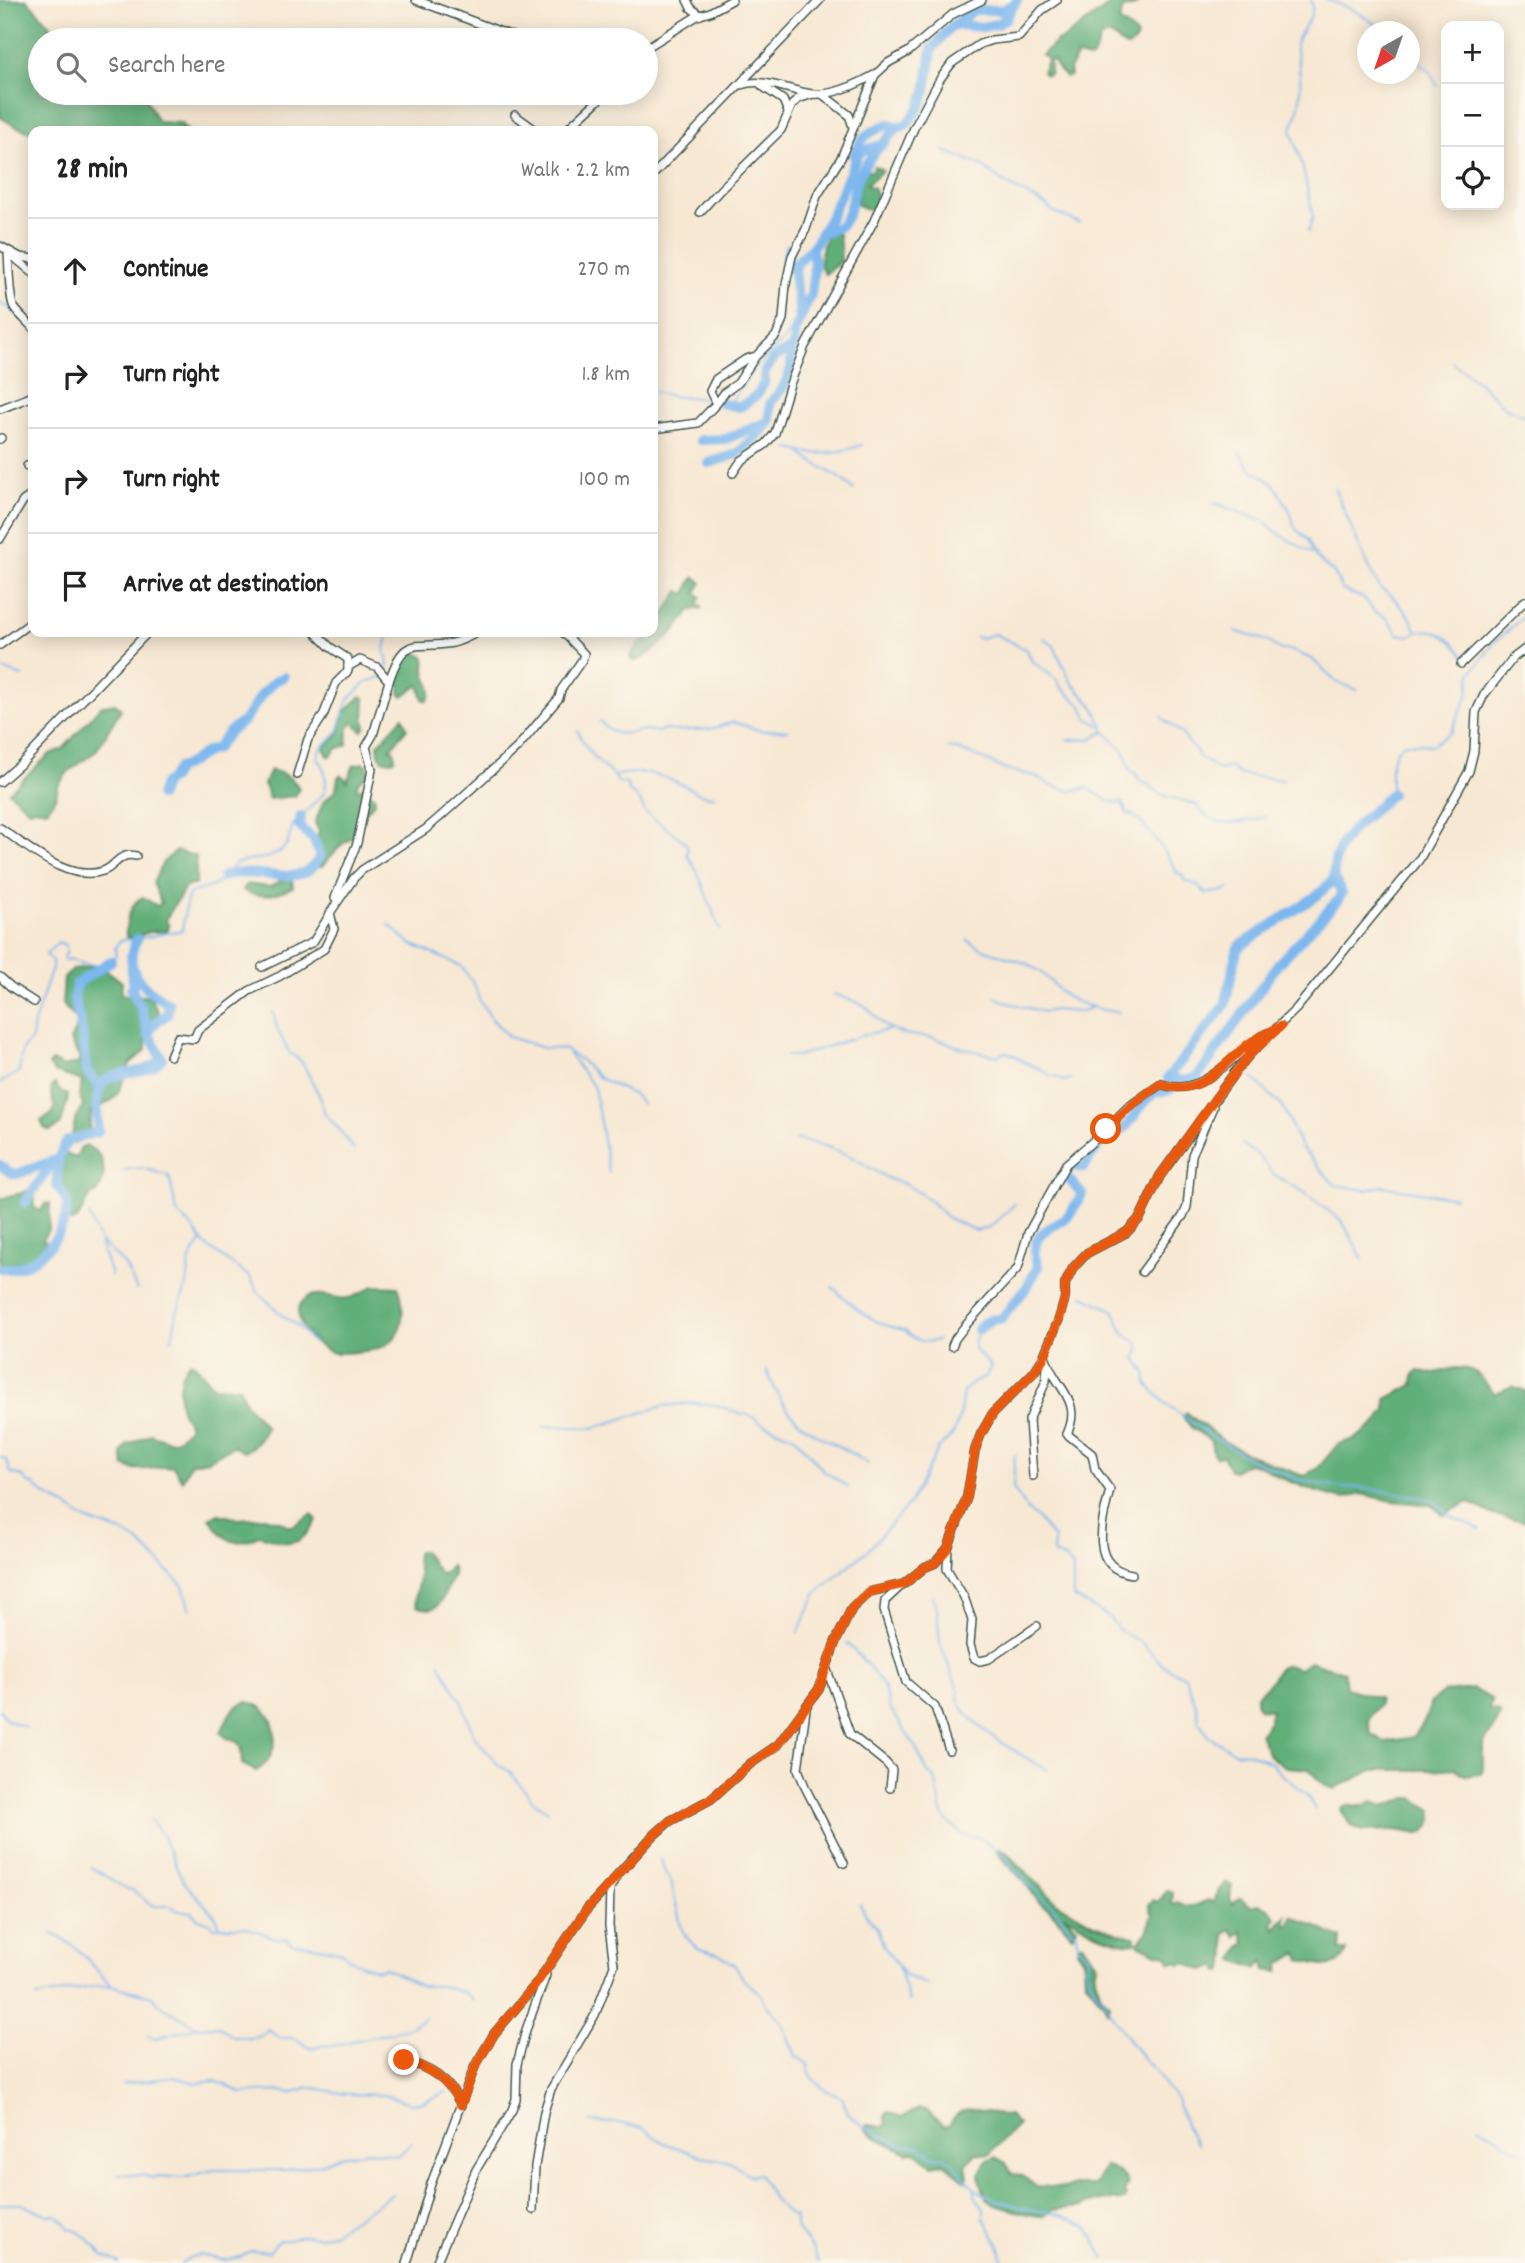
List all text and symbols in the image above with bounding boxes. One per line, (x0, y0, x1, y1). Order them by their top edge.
north arrow (1357, 21, 1420, 84)
map controls (1441, 21, 1504, 210)
button: + (1441, 21, 1504, 84)
search box (28, 28, 658, 105)
icon: search (52, 48, 90, 86)
text: Search here (108, 48, 226, 85)
button: − (1441, 84, 1504, 147)
button: locate (1441, 147, 1504, 210)
text: 28 min (56, 150, 128, 193)
text: Walk · 2.2 km (521, 155, 630, 188)
icon: ahead (56, 252, 94, 290)
text: Continue (123, 252, 208, 289)
text: 270 m (578, 254, 630, 287)
icon: right (56, 357, 94, 395)
text: Turn right (123, 357, 220, 394)
text: 1.8 km (581, 359, 630, 392)
icon: right (56, 462, 94, 500)
text: Turn right (123, 462, 220, 499)
text: 100 m (579, 464, 630, 497)
icon: arrive (56, 567, 94, 605)
text: Arrive at destination (123, 567, 328, 604)
route start (1090, 1113, 1121, 1144)
route end (388, 2044, 419, 2075)

